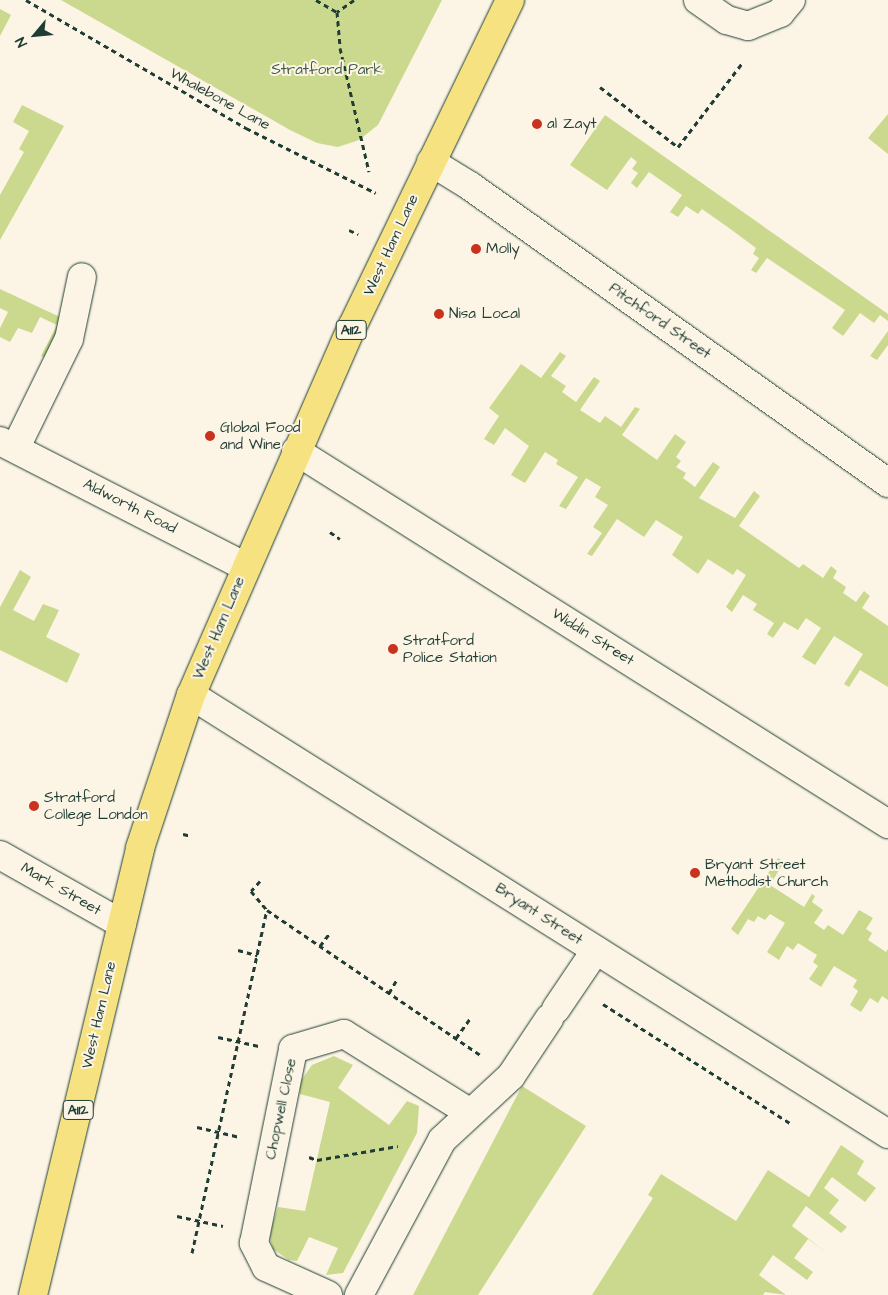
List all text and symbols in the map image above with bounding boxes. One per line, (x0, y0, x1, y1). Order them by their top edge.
north arrow (10, 10, 60, 60)
text: N (11, 33, 33, 51)
park label: Stratford Park (271, 61, 383, 79)
street label: Whalebone Lane (167, 64, 273, 134)
place label: al Zayt (547, 115, 597, 133)
marker: al Zayt (531, 118, 543, 130)
street label: West Ham Lane (360, 191, 422, 299)
place label: Molly (486, 240, 520, 258)
marker: Molly (470, 243, 482, 255)
street label: Pitchford Street (606, 279, 714, 363)
place label: Nisa Local (449, 305, 520, 323)
marker: Nisa Local (433, 308, 445, 320)
road number: A112 (335, 318, 367, 342)
place label: Global Food and Wine (220, 418, 301, 453)
marker: Global Food and Wine (204, 430, 216, 442)
street label: Aldworth Road (80, 475, 180, 537)
street label: West Ham Lane (189, 574, 249, 682)
street label: Widdin Street (548, 605, 638, 669)
place label: Stratford Police Station (403, 631, 497, 666)
marker: Stratford Police Station (387, 643, 399, 655)
place label: Stratford College London (44, 788, 148, 823)
marker: Stratford College London (28, 800, 40, 812)
place label: Bryant Street Methodist Church (705, 855, 828, 890)
street label: Mark Street (18, 859, 104, 919)
marker: Bryant Street Methodist Church (689, 867, 701, 879)
street label: Bryant Street (492, 879, 586, 949)
street label: West Ham Lane (78, 959, 120, 1071)
street label: Chopwell Close (262, 1057, 300, 1161)
road number: A112 (62, 1098, 94, 1122)

